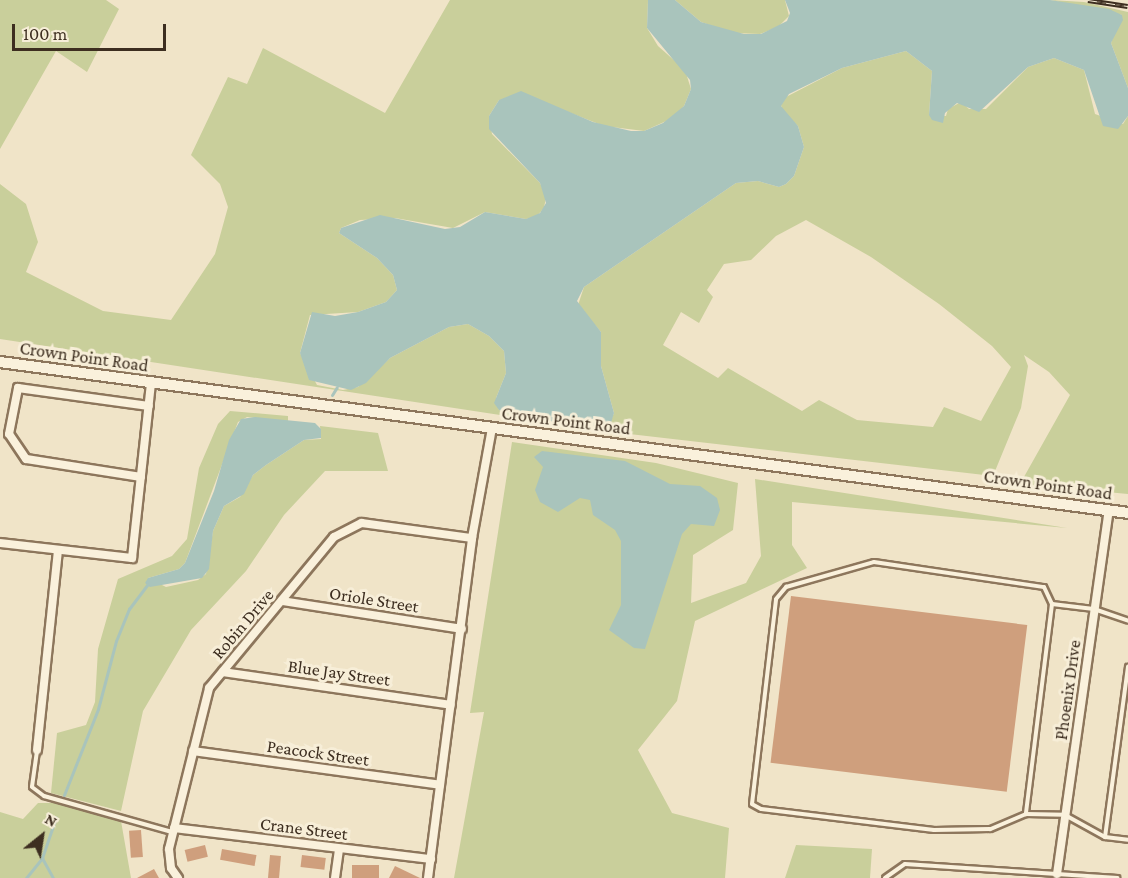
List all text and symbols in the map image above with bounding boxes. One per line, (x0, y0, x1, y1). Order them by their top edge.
scale bar (15, 12, 170, 50)
text: 100 m (23, 24, 67, 44)
street label: Crown Point Road (18, 337, 150, 377)
street label: Crown Point Road (500, 402, 632, 440)
street label: Crown Point Road (982, 465, 1114, 505)
street label: Oriole Street (328, 582, 420, 618)
street label: Robin Drive (207, 585, 279, 663)
street label: Phoenix Drive (1050, 639, 1086, 741)
street label: Blue Jay Street (287, 655, 391, 691)
street label: Peacock Street (266, 735, 370, 771)
north arrow (12, 806, 72, 866)
text: N (42, 810, 60, 830)
street label: Crane Street (259, 813, 349, 845)

